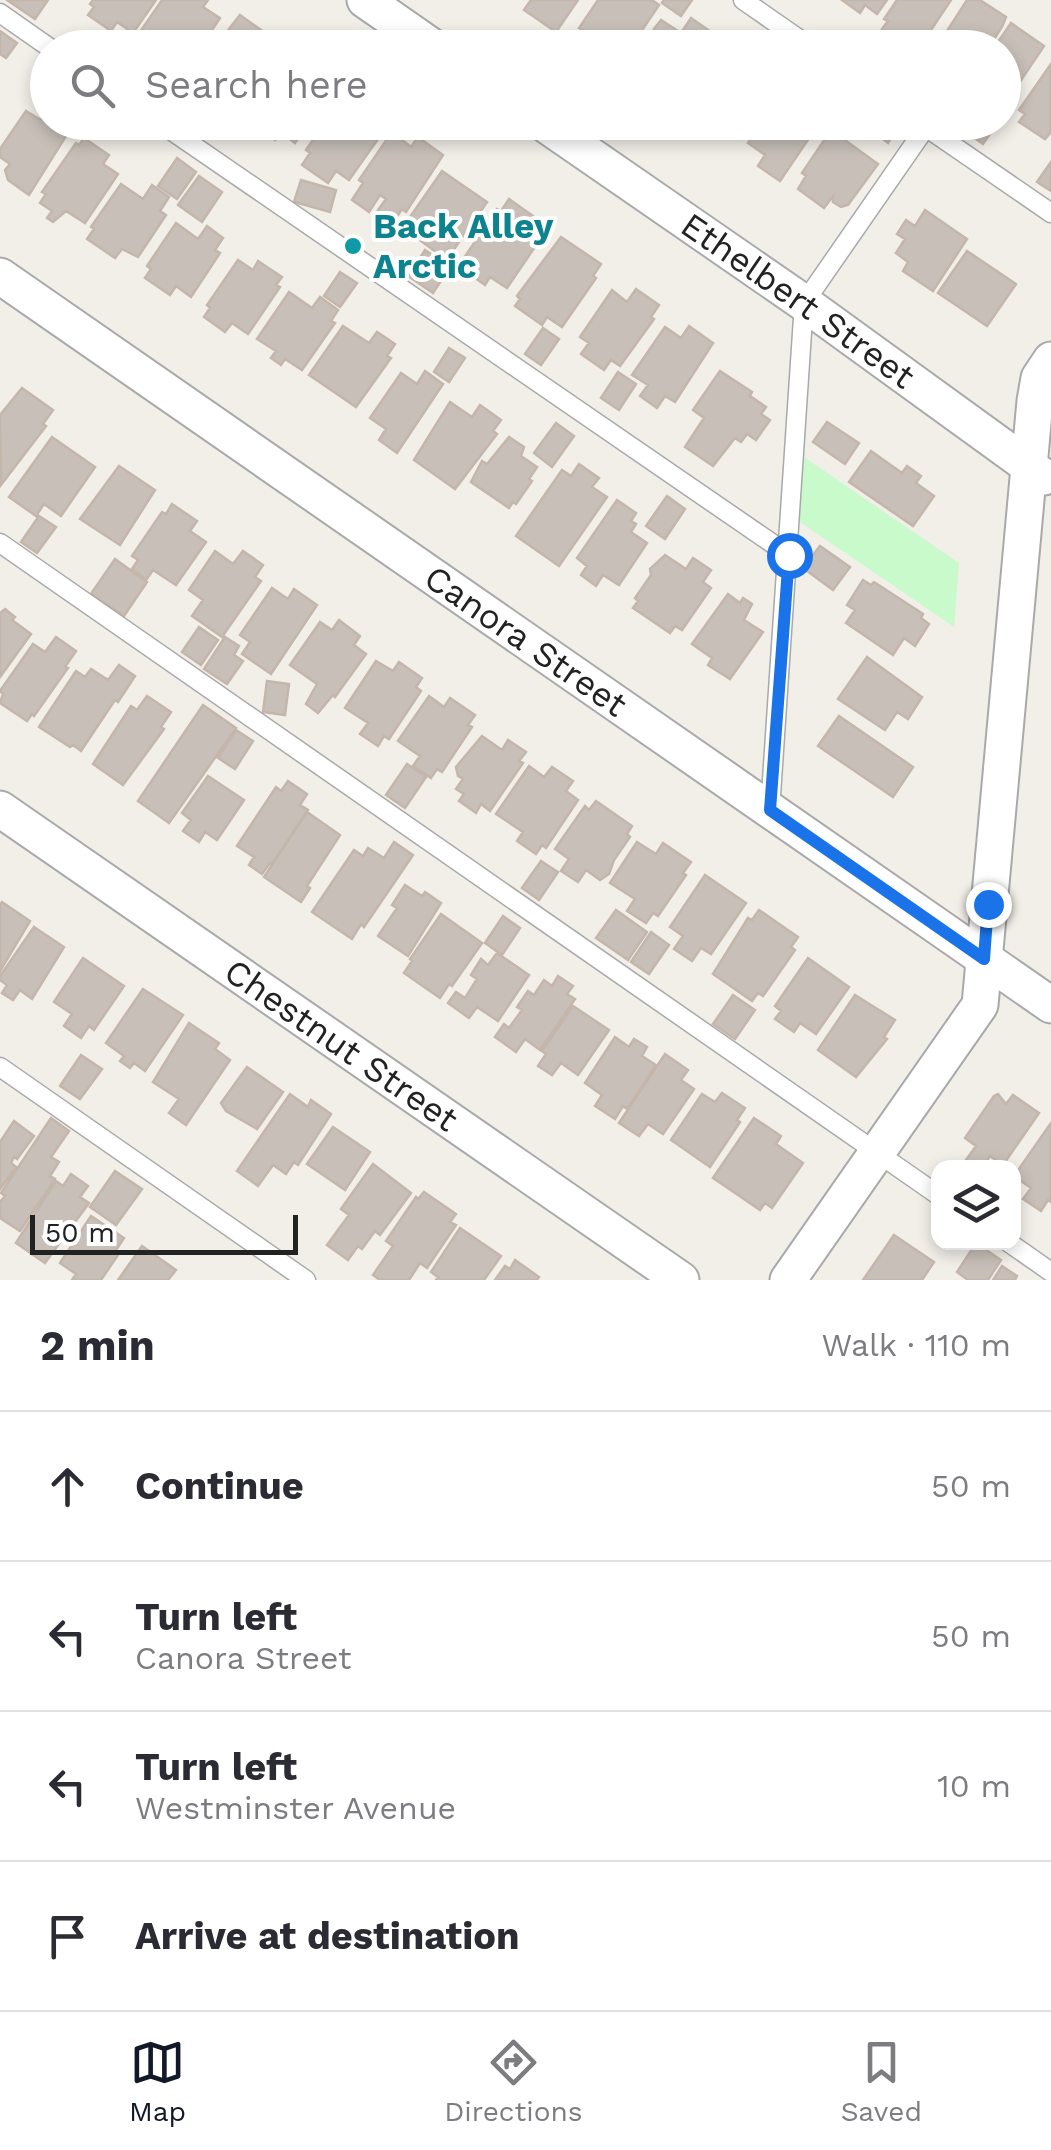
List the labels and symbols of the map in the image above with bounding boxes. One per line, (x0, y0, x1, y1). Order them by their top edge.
street label: Ethelbert Street (673, 204, 923, 398)
place label: Back Alley Arctic (373, 205, 554, 287)
marker: Back Alley Arctic (342, 235, 364, 257)
route start (767, 533, 813, 579)
street label: Canora Street (417, 556, 635, 726)
route end (966, 882, 1012, 928)
street label: Chestnut Street (217, 950, 466, 1141)
scale bar (30, 1210, 298, 1254)

